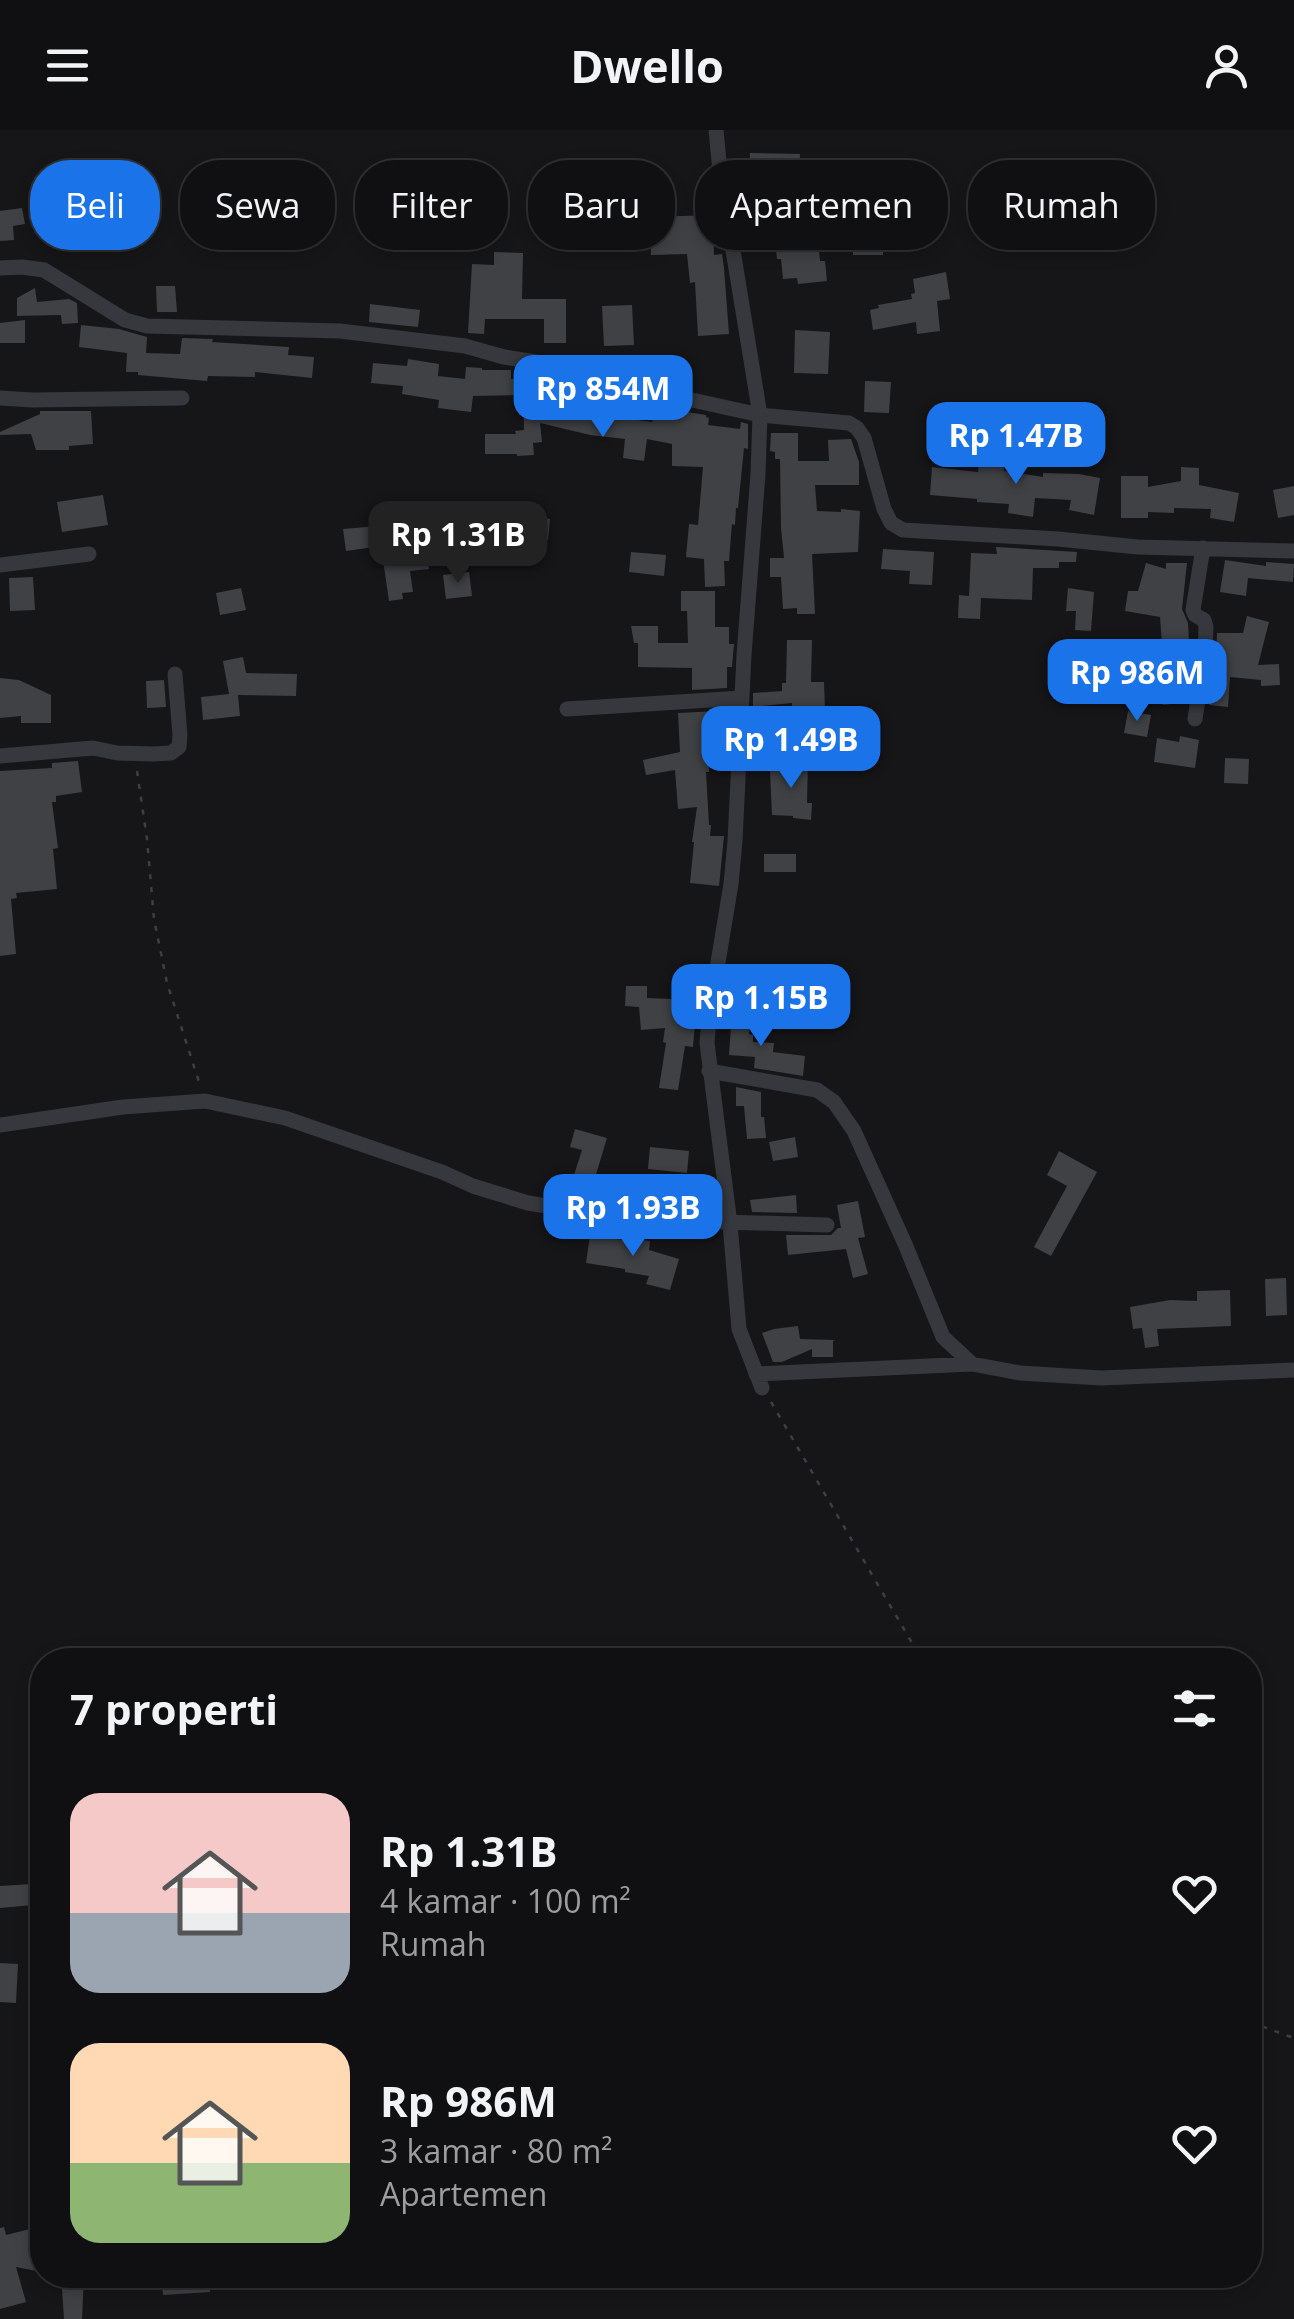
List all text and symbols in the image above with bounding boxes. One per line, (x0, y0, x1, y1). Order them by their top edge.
text: Dwello (570, 35, 724, 96)
icon: menu (40, 38, 95, 93)
icon: person (1199, 38, 1254, 93)
chip: Beli (30, 160, 160, 250)
chip: Sewa (180, 160, 335, 250)
chip: Filter (355, 160, 508, 250)
chip: Baru (528, 160, 675, 250)
chip: Apartemen (695, 160, 948, 250)
chip: Rumah (968, 160, 1155, 250)
pin: Rp 854M (511, 355, 695, 440)
text: Rp 854M (536, 366, 670, 409)
pin: Rp 1.47B (913, 402, 1119, 487)
text: Rp 1.47B (948, 413, 1084, 456)
pin: Rp 1.31B (355, 501, 561, 586)
text: Rp 1.31B (390, 512, 526, 555)
pin: Rp 986M (1045, 639, 1229, 724)
text: Rp 986M (1070, 650, 1204, 693)
pin: Rp 1.49B (688, 706, 894, 791)
text: Rp 1.49B (723, 717, 859, 760)
pin: Rp 1.15B (658, 964, 864, 1049)
text: Rp 1.15B (693, 975, 829, 1018)
pin: Rp 1.93B (530, 1174, 736, 1259)
text: Rp 1.93B (565, 1185, 701, 1228)
text: 7 properti (70, 1680, 278, 1737)
icon: filters (1167, 1681, 1222, 1736)
text: Rp 1.31B (380, 1822, 557, 1879)
icon: home (150, 1833, 270, 1953)
icon: heart (1167, 1866, 1222, 1921)
text: 4 kamar · 100 m² (380, 1879, 631, 1922)
text: Rumah (380, 1922, 486, 1965)
text: Rp 986M (380, 2072, 557, 2129)
icon: home (150, 2083, 270, 2203)
icon: heart (1167, 2116, 1222, 2171)
text: 3 kamar · 80 m² (380, 2129, 612, 2172)
text: Apartemen (380, 2172, 547, 2215)

